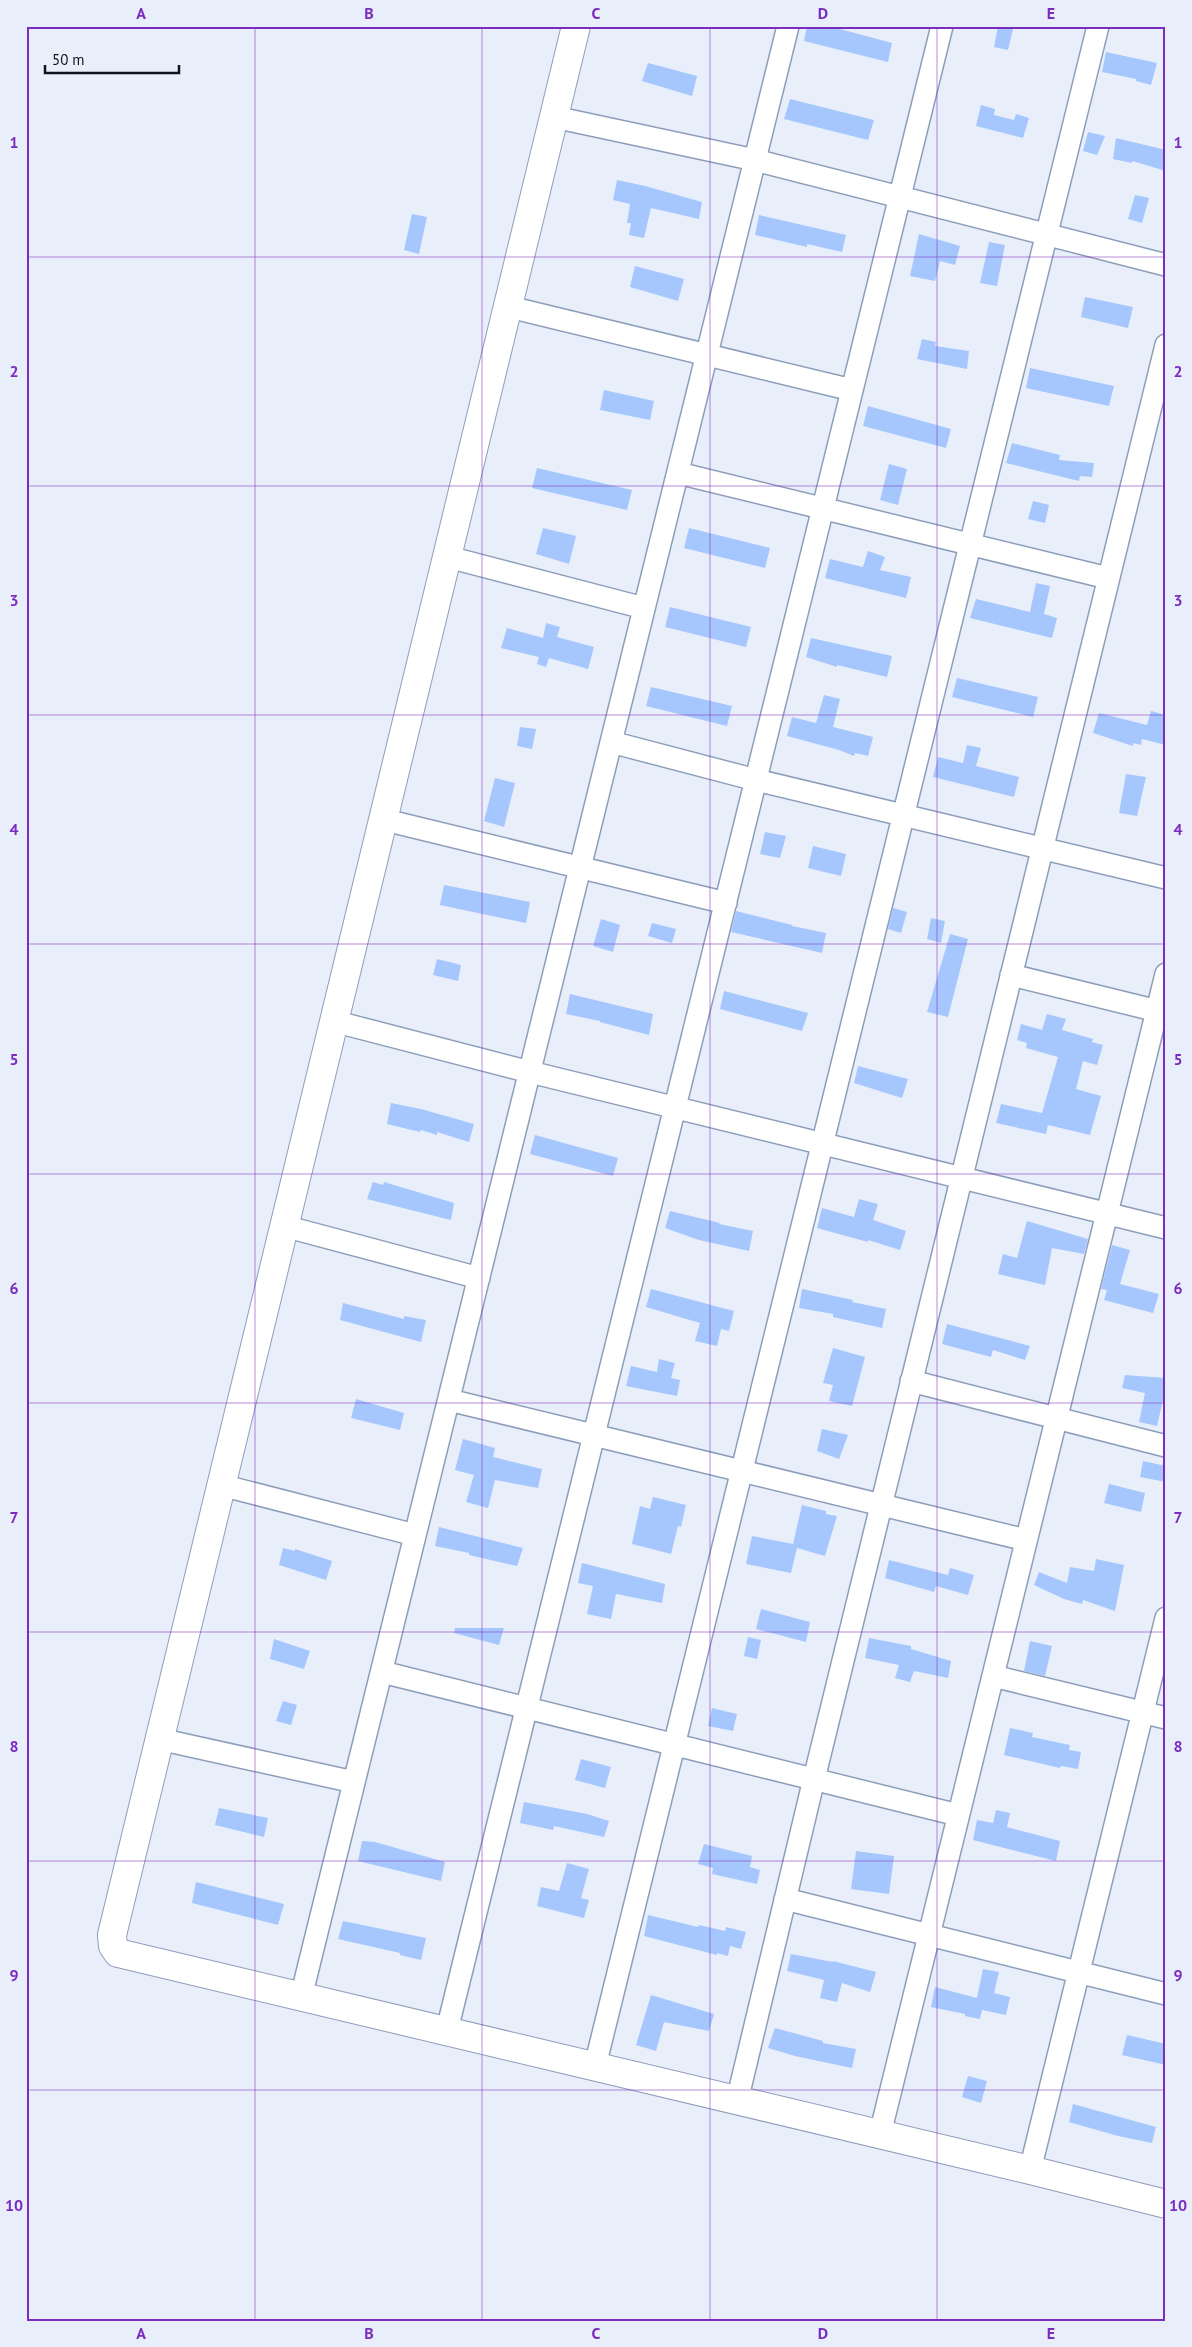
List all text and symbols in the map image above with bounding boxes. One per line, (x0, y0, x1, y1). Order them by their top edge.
text: A (136, 3, 146, 23)
text: B (364, 3, 374, 23)
text: C (592, 3, 601, 23)
text: D (818, 3, 828, 23)
text: E (1047, 3, 1055, 23)
scale bar (45, 42, 179, 74)
text: 50 m (52, 50, 85, 69)
text: 1 (9, 132, 19, 152)
text: 1 (1173, 132, 1183, 152)
text: 2 (9, 361, 19, 381)
text: 2 (1173, 361, 1183, 381)
text: 3 (9, 590, 19, 610)
text: 3 (1173, 590, 1183, 610)
text: 4 (9, 819, 19, 839)
text: 4 (1173, 819, 1183, 839)
text: 5 (9, 1049, 19, 1069)
text: 5 (1173, 1049, 1183, 1069)
text: 6 (9, 1278, 19, 1298)
text: 6 (1173, 1278, 1183, 1298)
text: 7 (9, 1507, 19, 1527)
text: 7 (1173, 1507, 1183, 1527)
text: 8 (9, 1736, 19, 1756)
text: 8 (1173, 1736, 1183, 1756)
text: 9 (9, 1965, 19, 1985)
text: 9 (1173, 1965, 1183, 1985)
text: 10 (5, 2195, 23, 2215)
text: 10 (1169, 2195, 1187, 2215)
text: A (136, 2323, 146, 2343)
text: B (364, 2323, 374, 2343)
text: C (592, 2323, 601, 2343)
text: D (818, 2323, 828, 2343)
text: E (1047, 2323, 1055, 2343)

